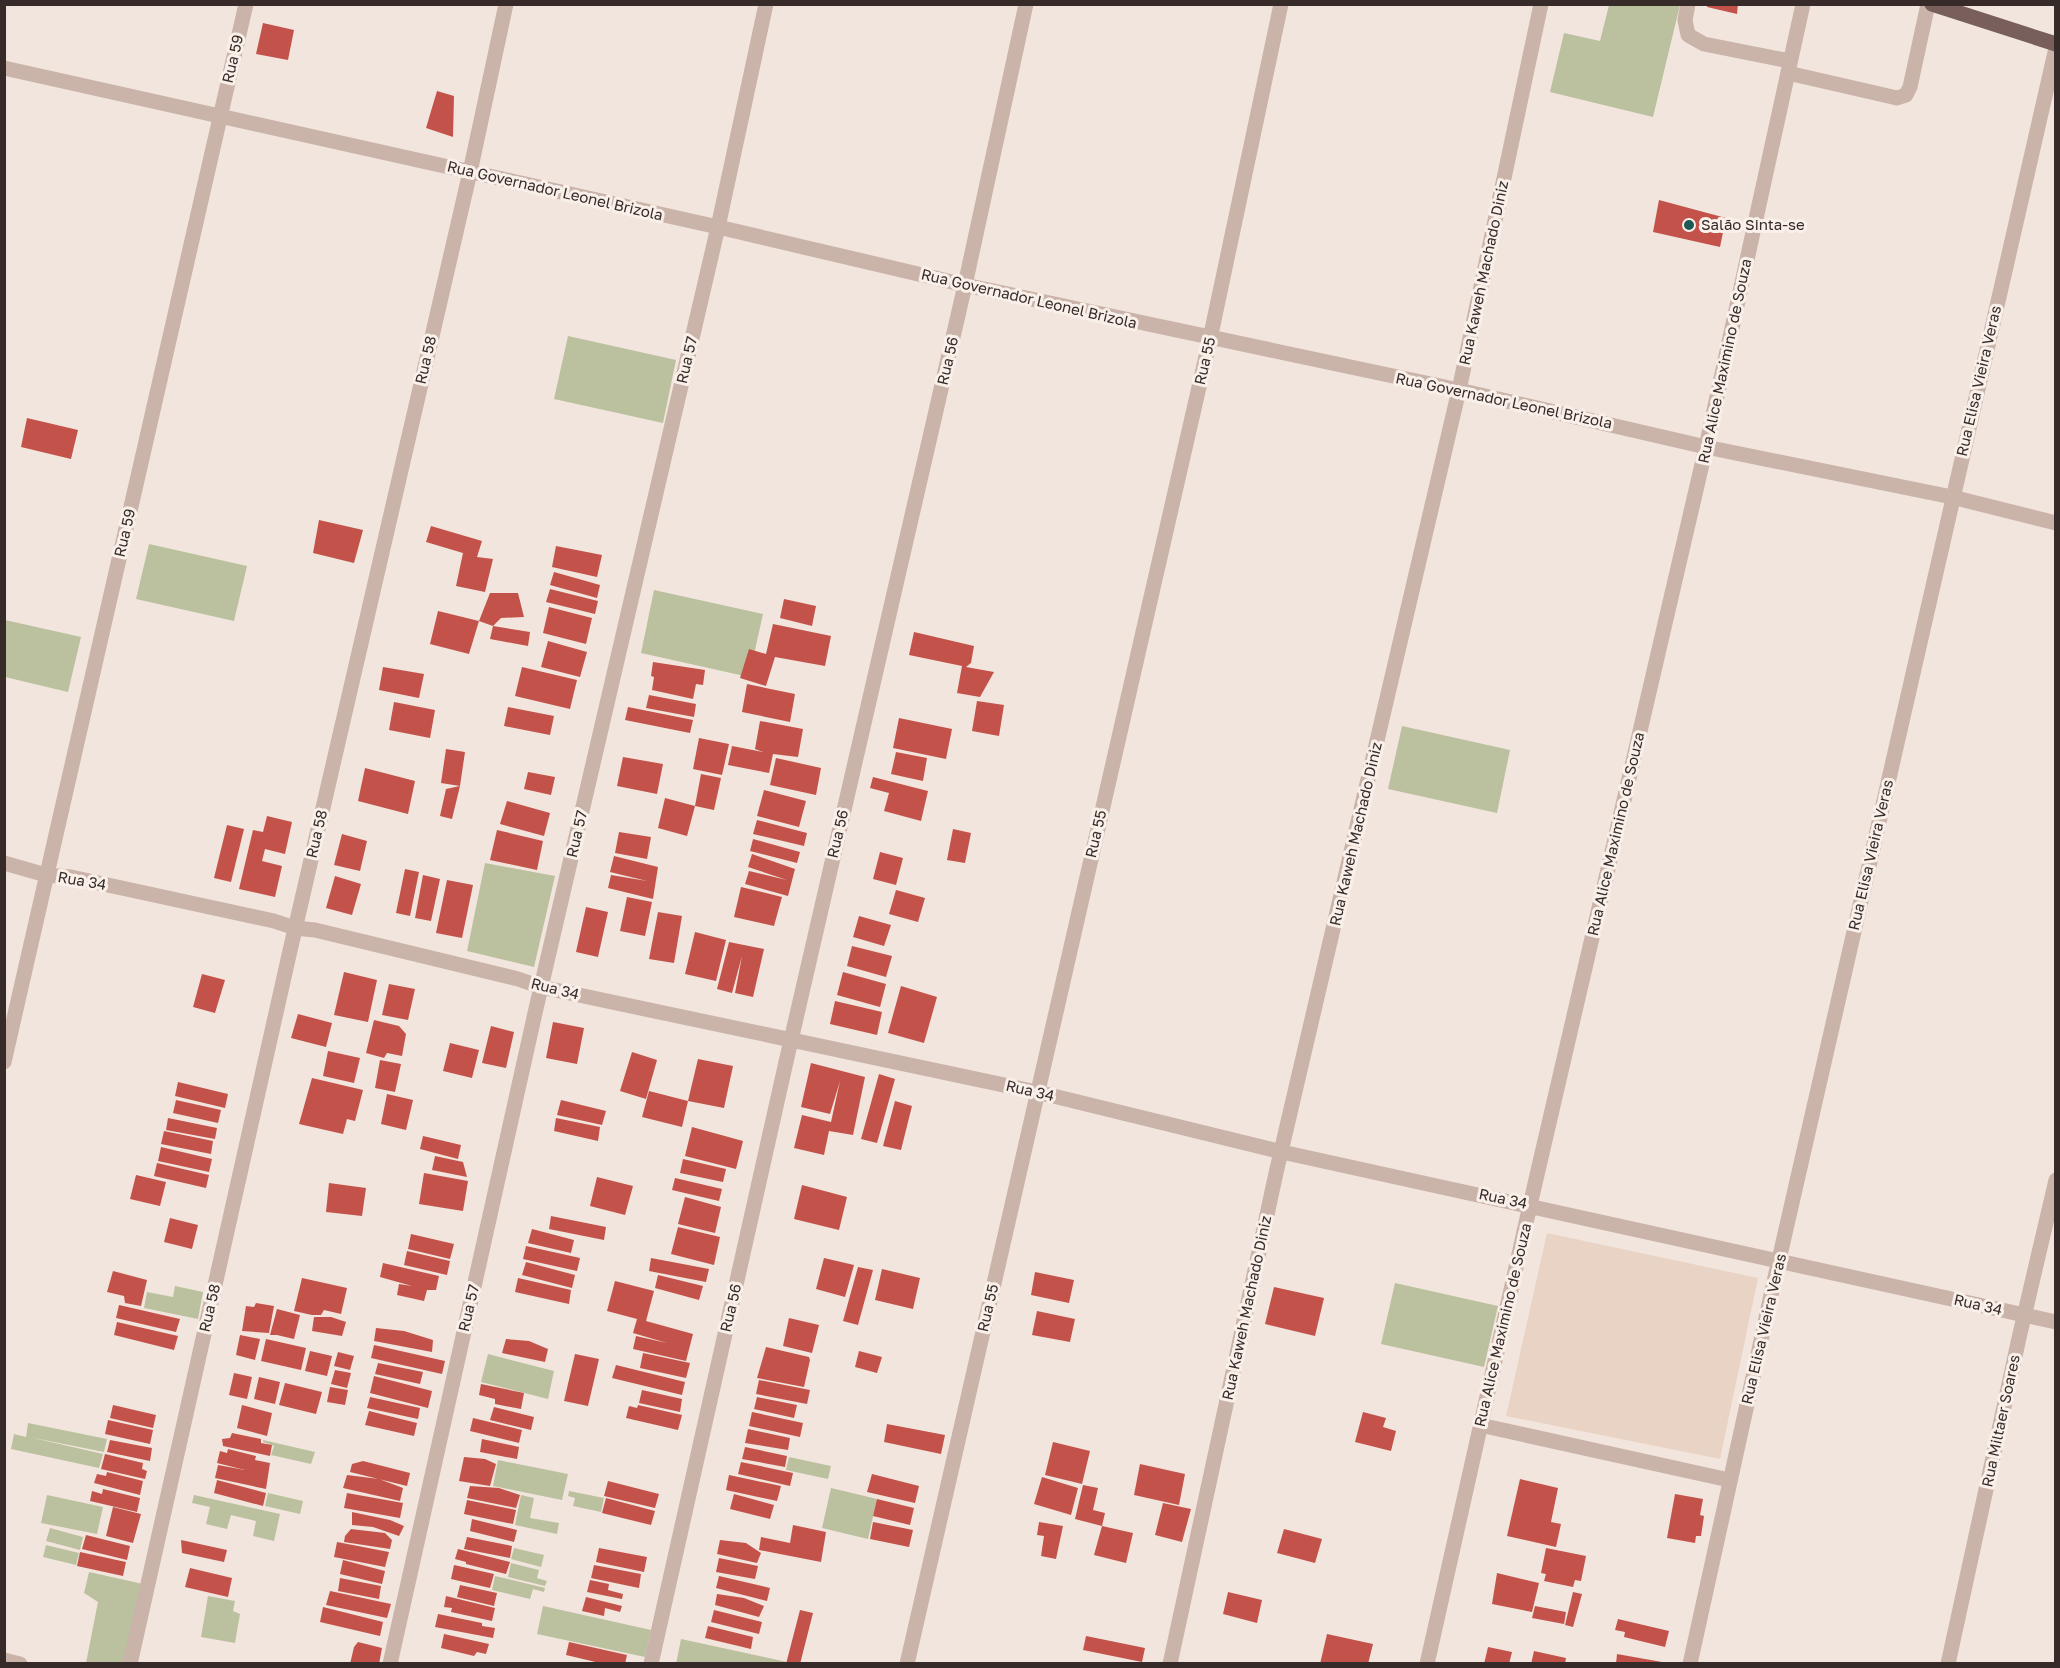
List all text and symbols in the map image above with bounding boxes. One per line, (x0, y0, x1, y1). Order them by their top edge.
street label: Rua 59 (218, 33, 246, 85)
street label: Rua Governador Leonel Brizola (445, 156, 665, 224)
street label: Rua Kaweh Machado Diniz (1455, 179, 1511, 367)
place label: Salão Sinta-se (1701, 215, 1805, 233)
marker: Salão Sinta-se (1682, 218, 1696, 232)
street label: Rua Alice Maximino de Souza (1694, 257, 1755, 465)
street label: Rua Governador Leonel Brizola (919, 264, 1139, 332)
street label: Rua Elisa Vieira Veras (1952, 304, 2004, 458)
street label: Rua 58 (411, 334, 439, 386)
street label: Rua 57 (672, 334, 700, 385)
street label: Rua 56 (933, 335, 961, 387)
street label: Rua 55 (1190, 335, 1218, 386)
street label: Rua Governador Leonel Brizola (1394, 368, 1614, 432)
street label: Rua 59 (110, 507, 138, 559)
street label: Rua Alice Maximino de Souza (1583, 730, 1647, 938)
street label: Rua Kaweh Machado Diniz (1325, 740, 1385, 927)
street label: Rua Elisa Vieira Veras (1844, 778, 1896, 932)
street label: Rua 58 (302, 808, 330, 860)
street label: Rua 57 (562, 808, 590, 859)
street label: Rua 56 (823, 808, 851, 860)
street label: Rua 55 (1081, 808, 1109, 859)
street label: Rua 34 (56, 867, 108, 893)
street label: Rua 34 (529, 973, 581, 1003)
street label: Rua 34 (1004, 1076, 1056, 1104)
street label: Rua 34 (1477, 1184, 1529, 1212)
street label: Rua Kaweh Machado Diniz (1218, 1214, 1274, 1402)
street label: Rua Alice Maximino de Souza (1470, 1221, 1534, 1429)
street label: Rua Elisa Vieira Veras (1737, 1252, 1789, 1406)
street label: Rua 58 (195, 1282, 223, 1334)
street label: Rua 57 (454, 1282, 482, 1333)
street label: Rua 56 (716, 1282, 744, 1334)
street label: Rua 55 (973, 1282, 1001, 1333)
street label: Rua 34 (1952, 1290, 2004, 1318)
street label: Rua Miltaer Soares (1977, 1353, 2023, 1489)

